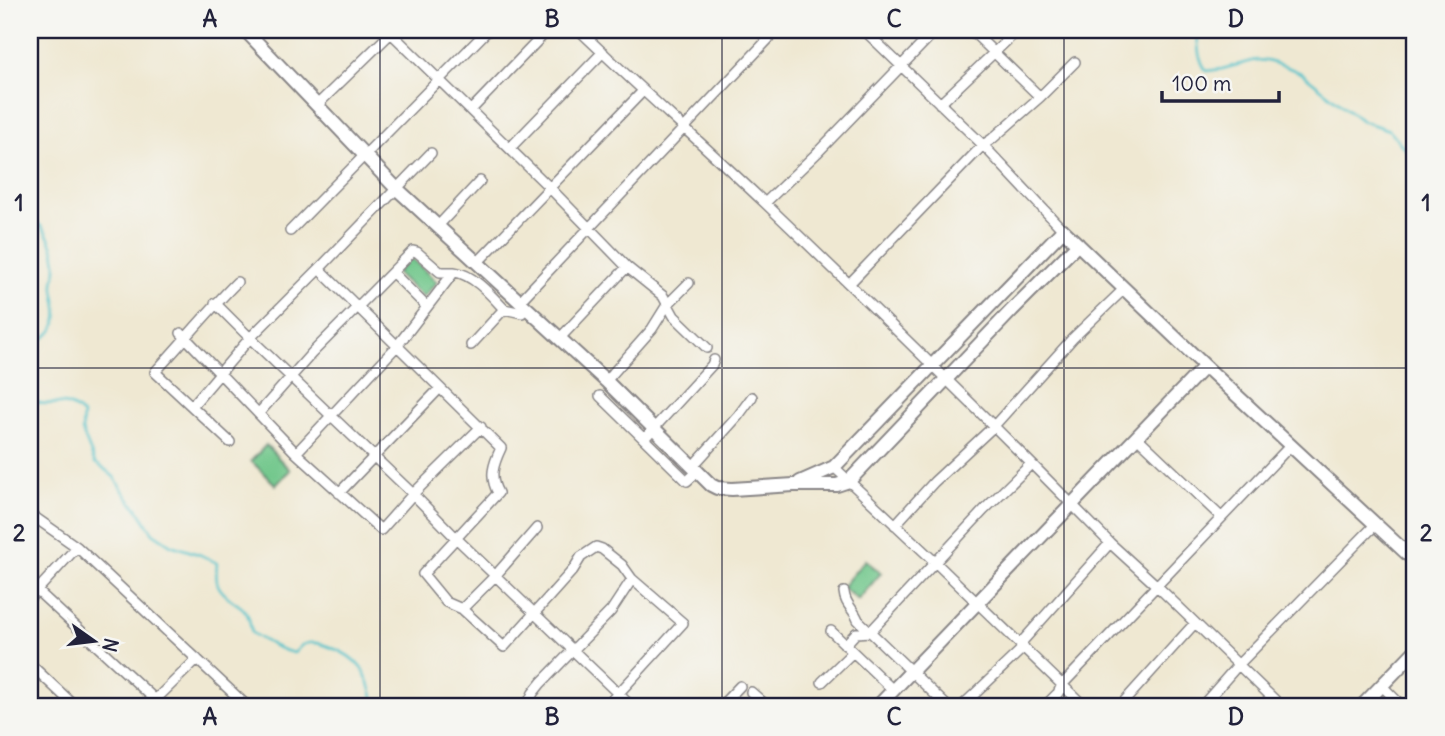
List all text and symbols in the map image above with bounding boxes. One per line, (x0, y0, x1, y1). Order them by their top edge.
text: A (203, 4, 218, 33)
text: B (544, 4, 560, 33)
text: C (886, 4, 902, 33)
text: D (1228, 4, 1244, 33)
scale bar (1162, 60, 1279, 104)
text: 100 m (1172, 70, 1231, 97)
text: 1 (14, 188, 24, 217)
text: 1 (1421, 188, 1431, 217)
text: 2 (13, 518, 26, 547)
text: 2 (1420, 518, 1433, 547)
north arrow (60, 606, 130, 676)
text: N (97, 636, 124, 654)
text: A (203, 702, 218, 731)
text: B (544, 702, 560, 731)
text: C (886, 702, 902, 731)
text: D (1228, 702, 1244, 731)

